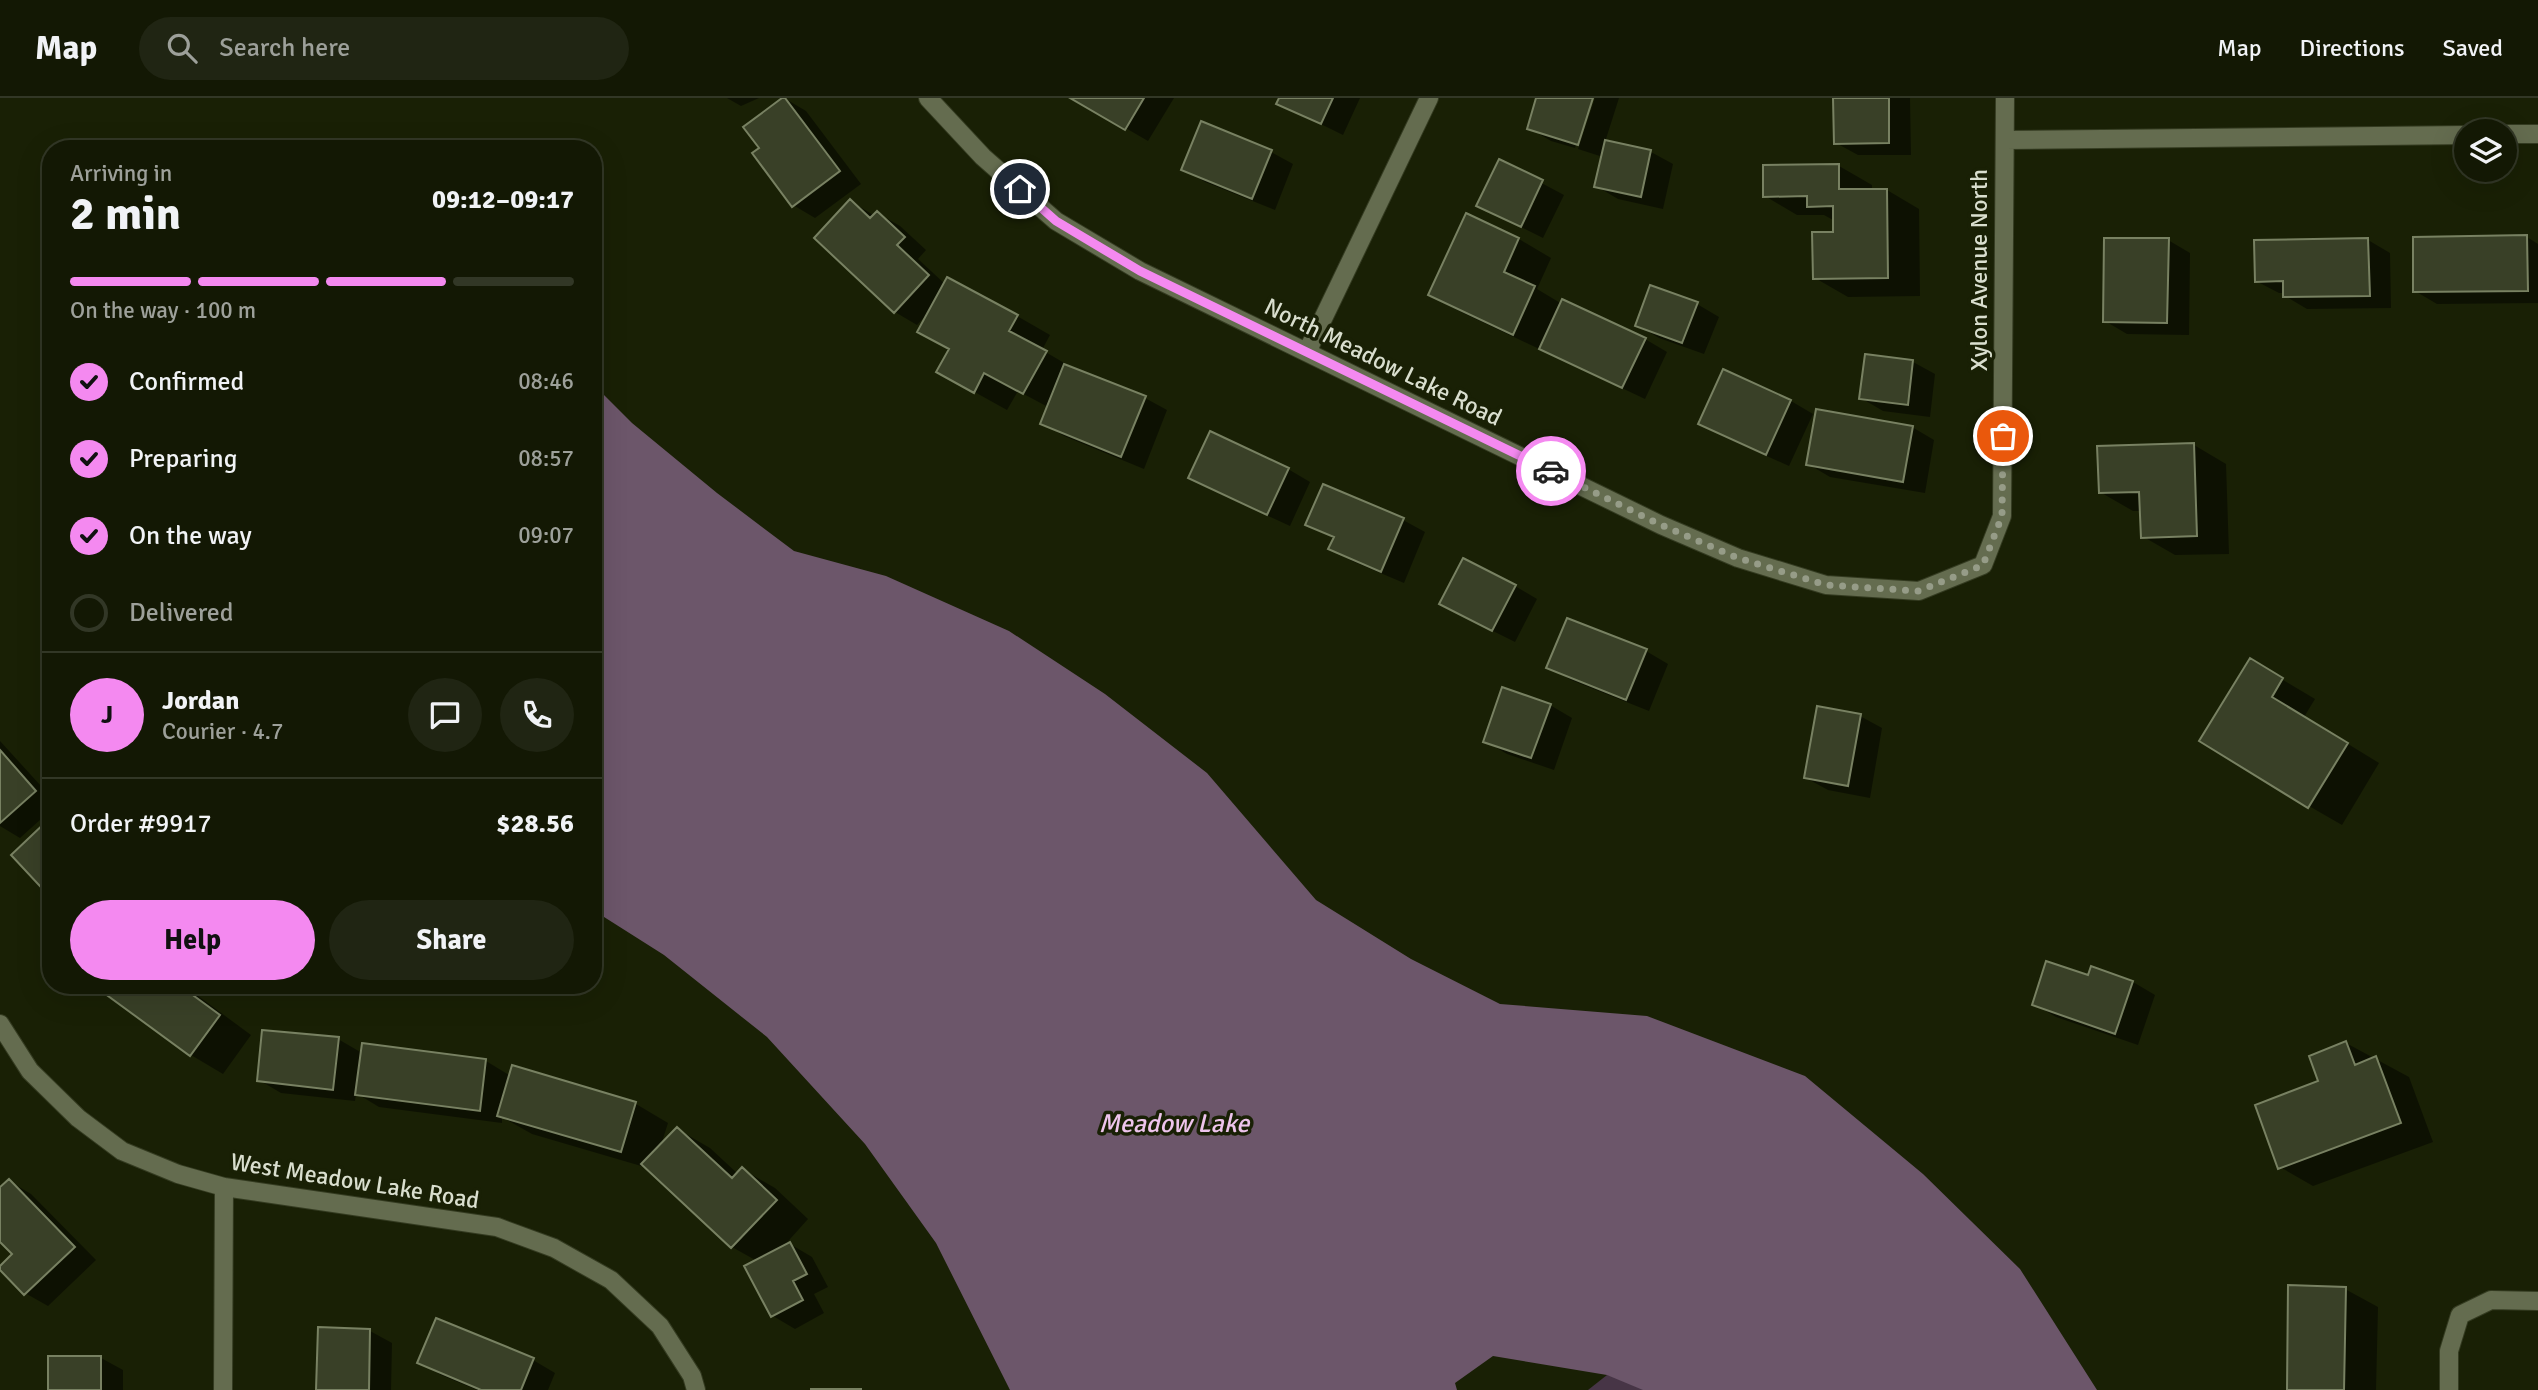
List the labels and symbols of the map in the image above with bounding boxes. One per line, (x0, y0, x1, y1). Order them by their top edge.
pin (990, 159, 1050, 219)
street label: Xylon Avenue North (1964, 169, 1994, 371)
street label: North Meadow Lake Road (1259, 291, 1507, 433)
pin (1973, 406, 2033, 466)
courier (1516, 436, 1586, 506)
water label: Meadow Lake (1099, 1108, 1251, 1140)
street label: West Meadow Lake Road (229, 1147, 481, 1215)

